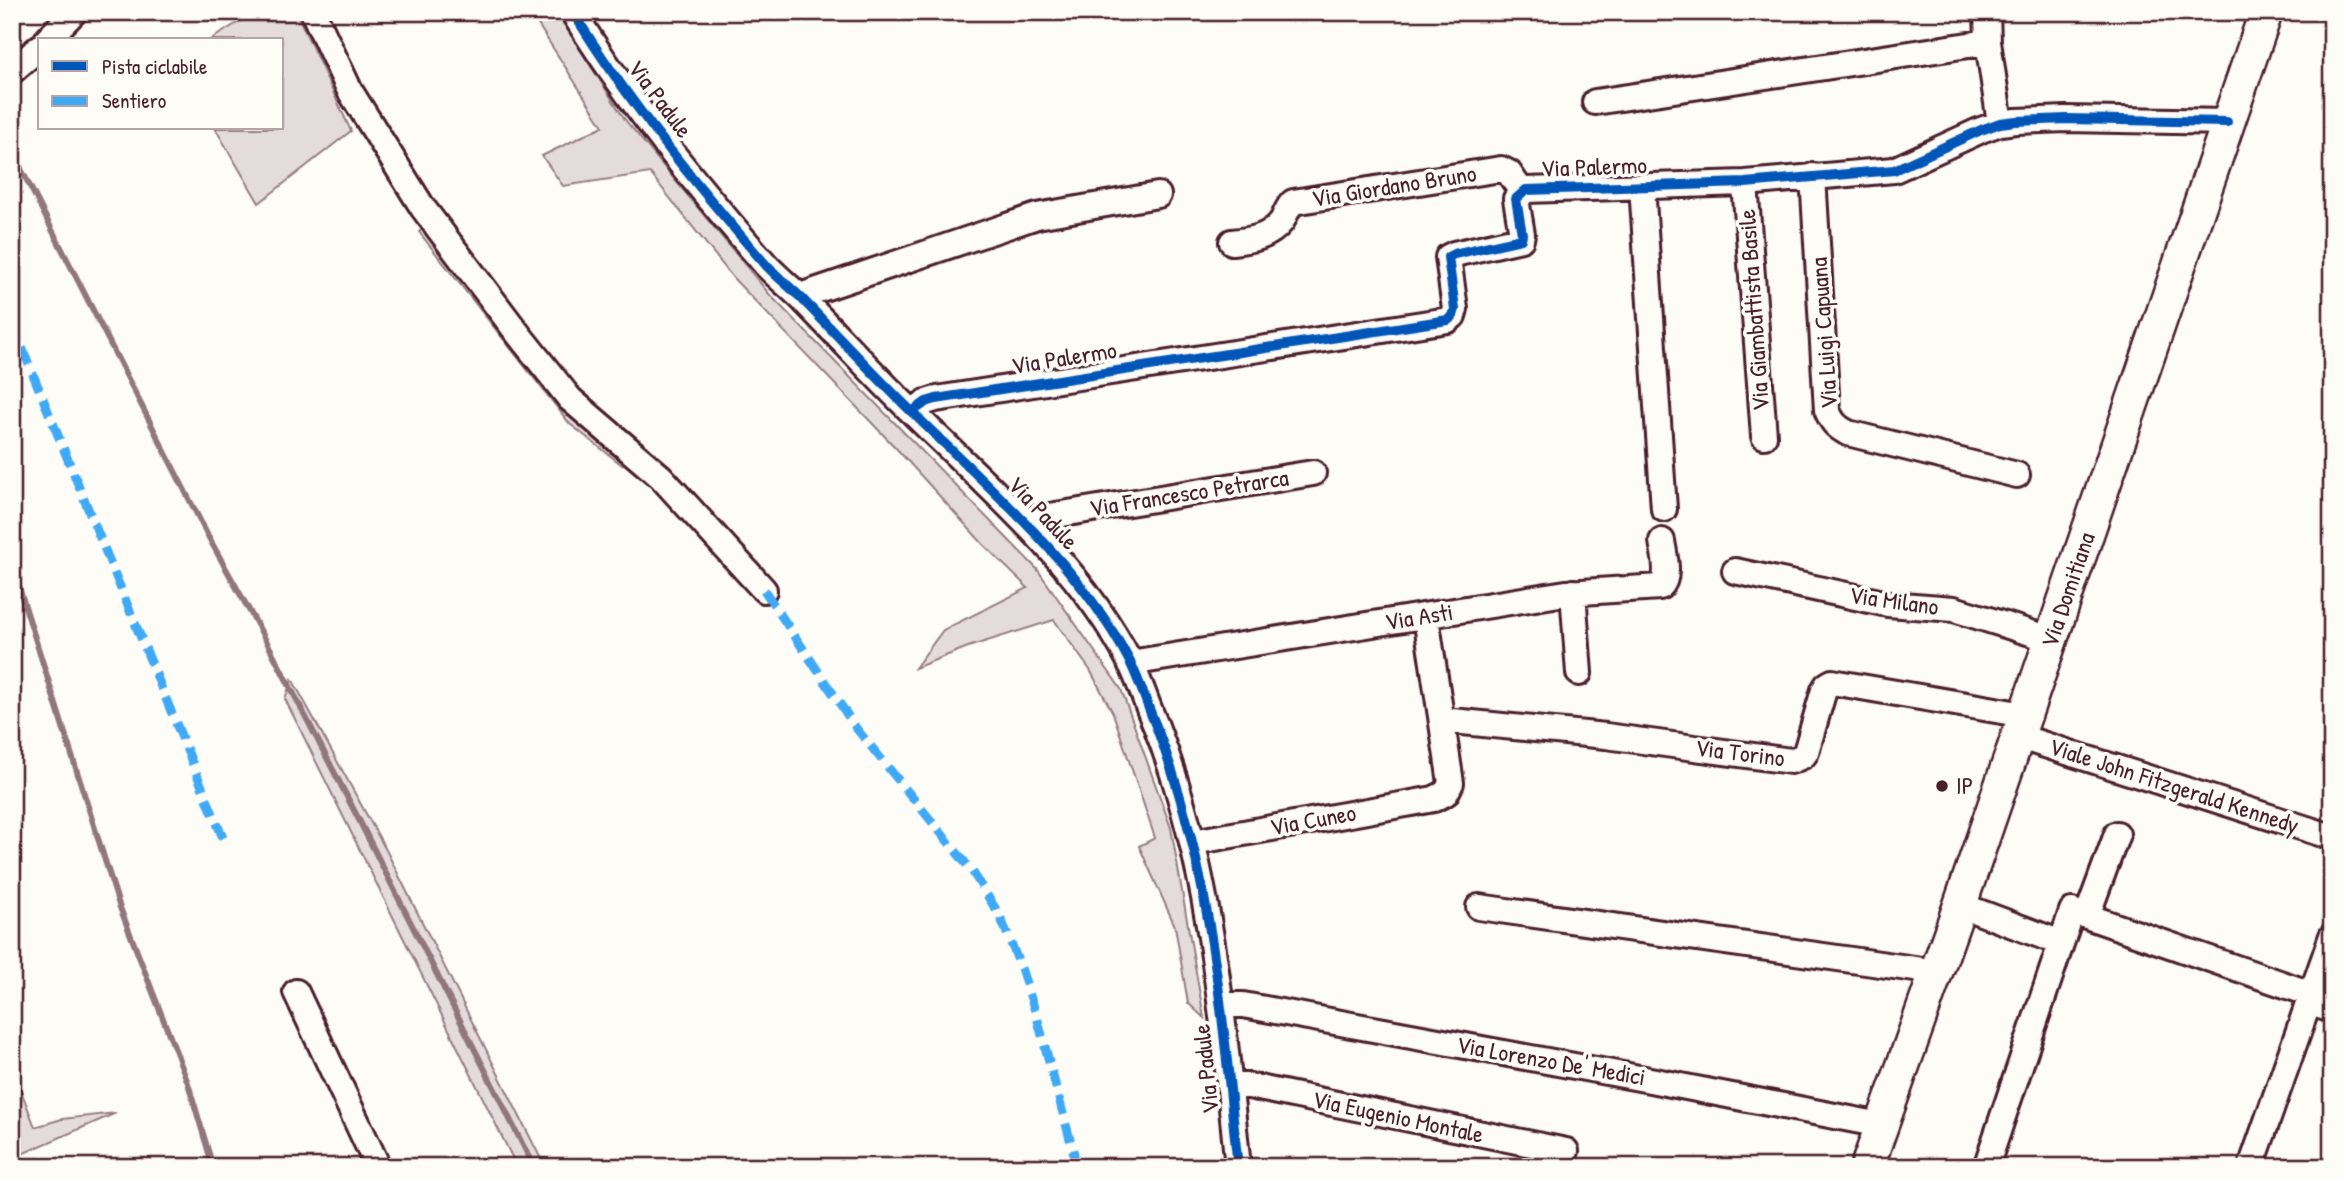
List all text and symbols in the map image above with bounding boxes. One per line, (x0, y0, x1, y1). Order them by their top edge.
legend (38, 38, 284, 130)
text: Pista ciclabile (102, 52, 207, 81)
street label: Via Padule (621, 53, 701, 144)
text: Sentiero (102, 86, 166, 115)
street label: Via Palermo (1540, 148, 1648, 184)
street label: Via Giordano Bruno (1309, 156, 1479, 214)
street label: Via Giambattista Basile (1730, 208, 1776, 412)
street label: Via Luigi Capuana (1802, 256, 1844, 410)
street label: Via Palermo (1009, 333, 1119, 381)
street label: Via Francesco Petrarca (1087, 460, 1291, 524)
street label: Via Padule (1001, 469, 1086, 556)
street label: Via Domitiana (2032, 528, 2102, 652)
street label: Via Milano (1847, 578, 1941, 622)
street label: Via Asti (1383, 595, 1455, 637)
street label: Viale John Fitzgerald Kennedy (2045, 730, 2303, 841)
street label: Via Torino (1694, 731, 1787, 773)
place label: IP (1956, 769, 1973, 801)
marker: IP (1934, 778, 1950, 794)
street label: Via Cuneo (1267, 796, 1359, 842)
street label: Via Padule (1184, 1022, 1226, 1115)
street label: Via Lorenzo De' Medici (1454, 1028, 1648, 1092)
street label: Via Eugenio Montale (1310, 1082, 1487, 1150)

